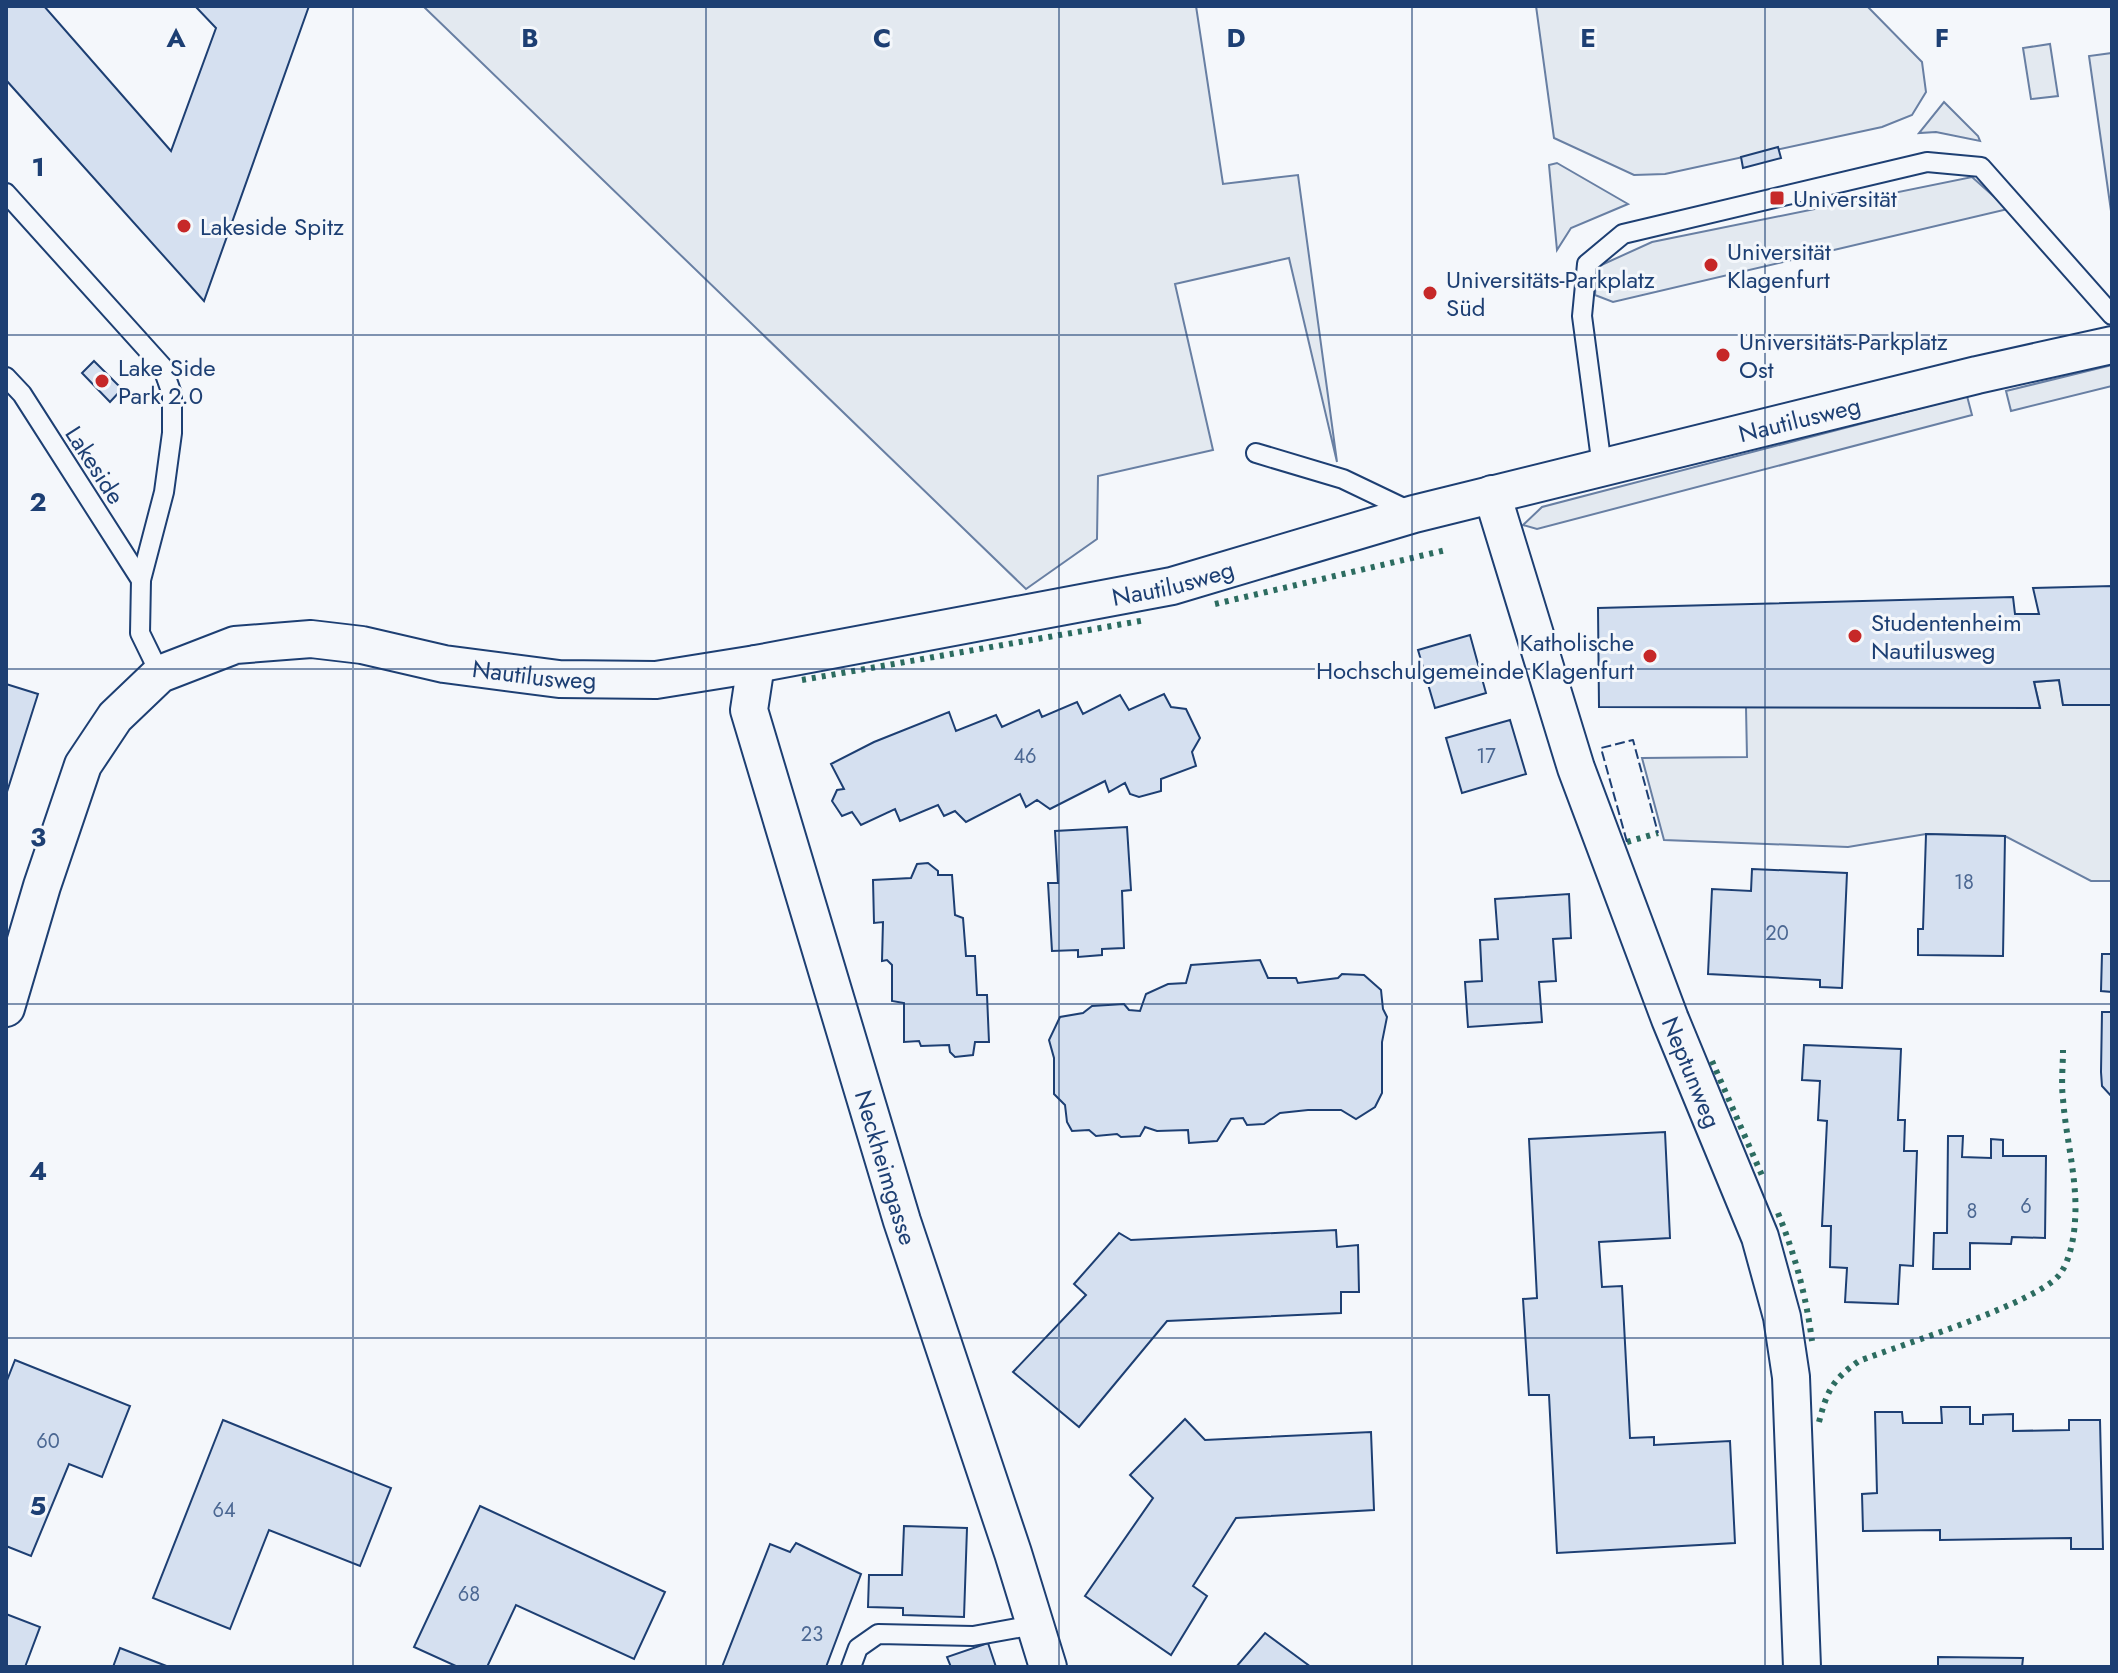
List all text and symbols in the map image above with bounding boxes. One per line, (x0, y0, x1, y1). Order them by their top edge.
text: A (165, 19, 186, 57)
text: B (521, 19, 539, 57)
text: C (873, 19, 891, 57)
text: D (1226, 19, 1246, 57)
text: E (1580, 19, 1596, 57)
text: F (1935, 19, 1949, 57)
text: 1 (31, 148, 45, 186)
place label: Universität (1793, 181, 1897, 216)
marker: Universität (1768, 189, 1786, 207)
place label: Lakeside Spitz (200, 209, 344, 244)
marker: Lakeside Spitz (175, 217, 193, 235)
place label: Universität Klagenfurt (1727, 234, 1831, 297)
marker: Universität Klagenfurt (1702, 256, 1720, 274)
place label: Universitäts-Parkplatz Süd (1446, 262, 1655, 325)
marker: Universitäts-Parkplatz Süd (1421, 284, 1439, 302)
place label: Universitäts-Parkplatz Ost (1739, 324, 1948, 387)
marker: Universitäts-Parkplatz Ost (1714, 346, 1732, 364)
place label: Lake Side Park 2.0 (118, 350, 216, 413)
marker: Lake Side Park 2.0 (93, 372, 111, 390)
street label: Nautilusweg (1735, 387, 1864, 451)
street label: Lakeside (57, 419, 133, 511)
text: 2 (29, 483, 47, 521)
street label: Nautilusweg (1109, 551, 1238, 614)
place label: Studentenheim Nautilusweg (1871, 605, 2022, 668)
place label: Katholische Hochschulgemeinde Klagenfurt (1316, 625, 1634, 688)
marker: Studentenheim Nautilusweg (1846, 627, 1864, 645)
marker: Katholische Hochschulgemeinde Klagenfurt (1641, 647, 1659, 665)
street label: Nautilusweg (470, 650, 596, 697)
house number: 46 (1013, 742, 1037, 771)
house number: 17 (1476, 742, 1496, 771)
text: 3 (30, 818, 46, 856)
house number: 18 (1954, 868, 1974, 897)
house number: 20 (1765, 919, 1789, 948)
street label: Neptunweg (1653, 1011, 1731, 1133)
street label: Neckheimgasse (846, 1086, 926, 1249)
text: 4 (29, 1152, 47, 1190)
house number: 6 (2020, 1192, 2032, 1221)
house number: 8 (1967, 1197, 1977, 1226)
house number: 60 (36, 1427, 60, 1456)
text: 5 (30, 1487, 46, 1525)
house number: 64 (212, 1496, 236, 1525)
house number: 68 (458, 1580, 480, 1609)
house number: 23 (801, 1620, 823, 1649)

